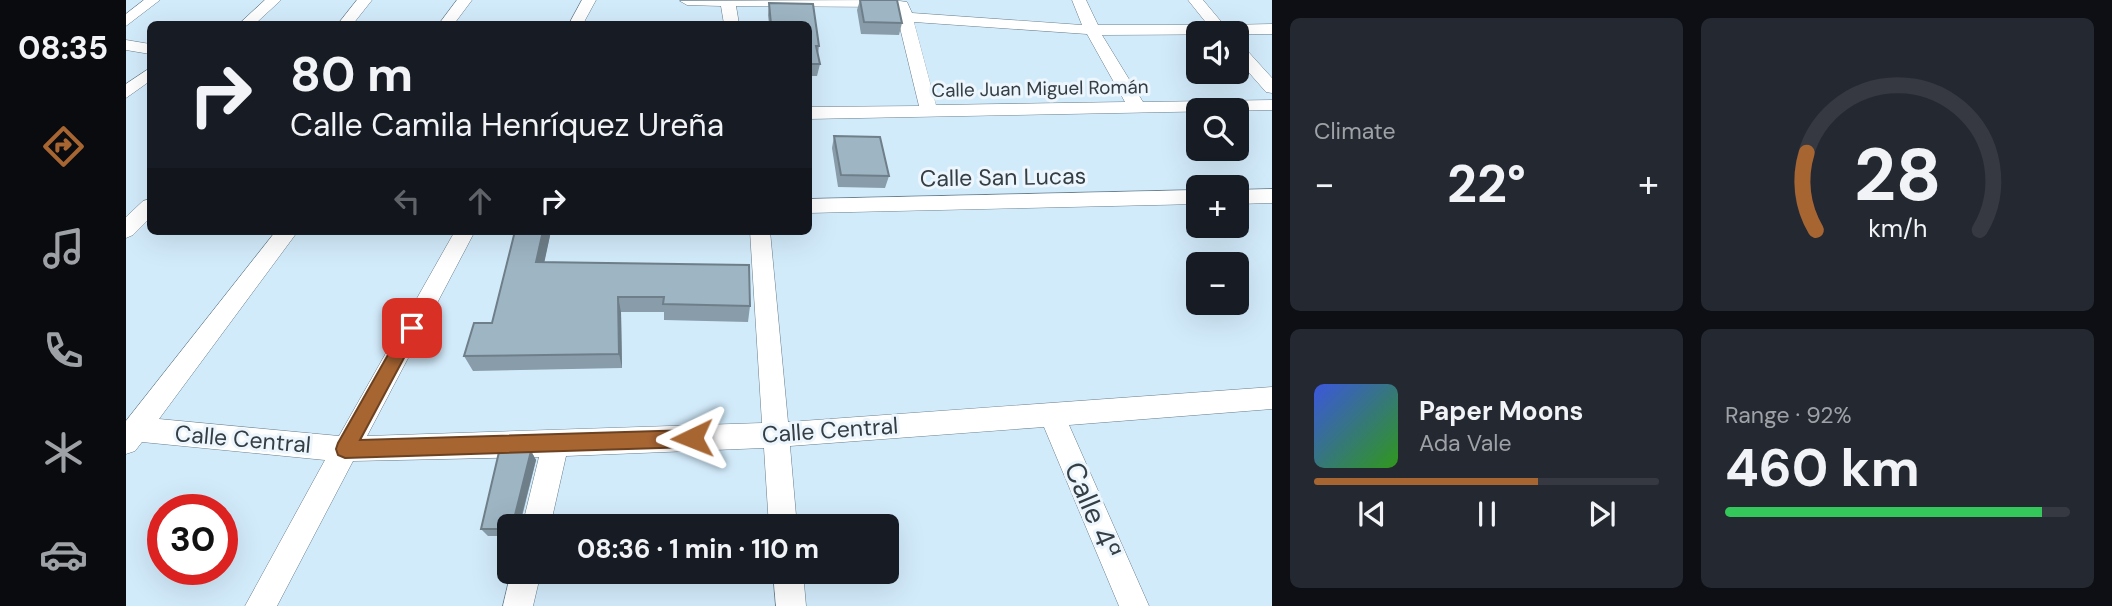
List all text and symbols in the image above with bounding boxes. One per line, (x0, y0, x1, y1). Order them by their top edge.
map controls (1186, 21, 1249, 315)
button: sound (1186, 21, 1249, 84)
text: 08:35 (18, 27, 108, 69)
text: 80 m (290, 42, 413, 106)
icon: right (175, 49, 266, 140)
street label: Calle Juan Miguel Román (931, 74, 1149, 103)
button: search (1186, 98, 1249, 161)
text: Calle Camila Henríquez Ureña (290, 104, 724, 146)
text: Climate (1314, 116, 1396, 146)
icon: directions (39, 122, 88, 171)
text: 28 (1854, 129, 1941, 224)
text: 22° (1447, 150, 1526, 218)
text: − (1314, 159, 1335, 209)
text: + (1638, 159, 1659, 209)
street label: Calle San Lucas (920, 161, 1086, 193)
button: + (1186, 175, 1249, 238)
icon: left (388, 182, 426, 220)
icon: ahead (461, 182, 499, 220)
icon: right (534, 182, 572, 220)
text: km/h (1868, 212, 1927, 245)
icon: music (39, 224, 88, 273)
button: − (1186, 252, 1249, 315)
pin (382, 298, 442, 358)
icon: arrive (393, 309, 431, 347)
icon: phone (39, 326, 88, 375)
text: Paper Moons (1419, 394, 1583, 428)
text: Range · 92% (1725, 400, 1852, 430)
position arrow (655, 401, 729, 475)
street label: Calle Central (761, 410, 899, 450)
street label: Calle Central (174, 418, 312, 460)
icon: climate (39, 428, 88, 477)
text: Ada Vale (1419, 428, 1512, 458)
text: 460 km (1725, 434, 1920, 502)
street label: Calle 4ª (1056, 456, 1129, 564)
speed limit sign: 30 (147, 494, 238, 585)
icon: previous (1353, 495, 1391, 533)
icon: pause (1468, 495, 1506, 533)
icon: next (1583, 495, 1621, 533)
icon: car (39, 530, 88, 579)
text: 08:36 · 1 min · 110 m (577, 532, 819, 566)

